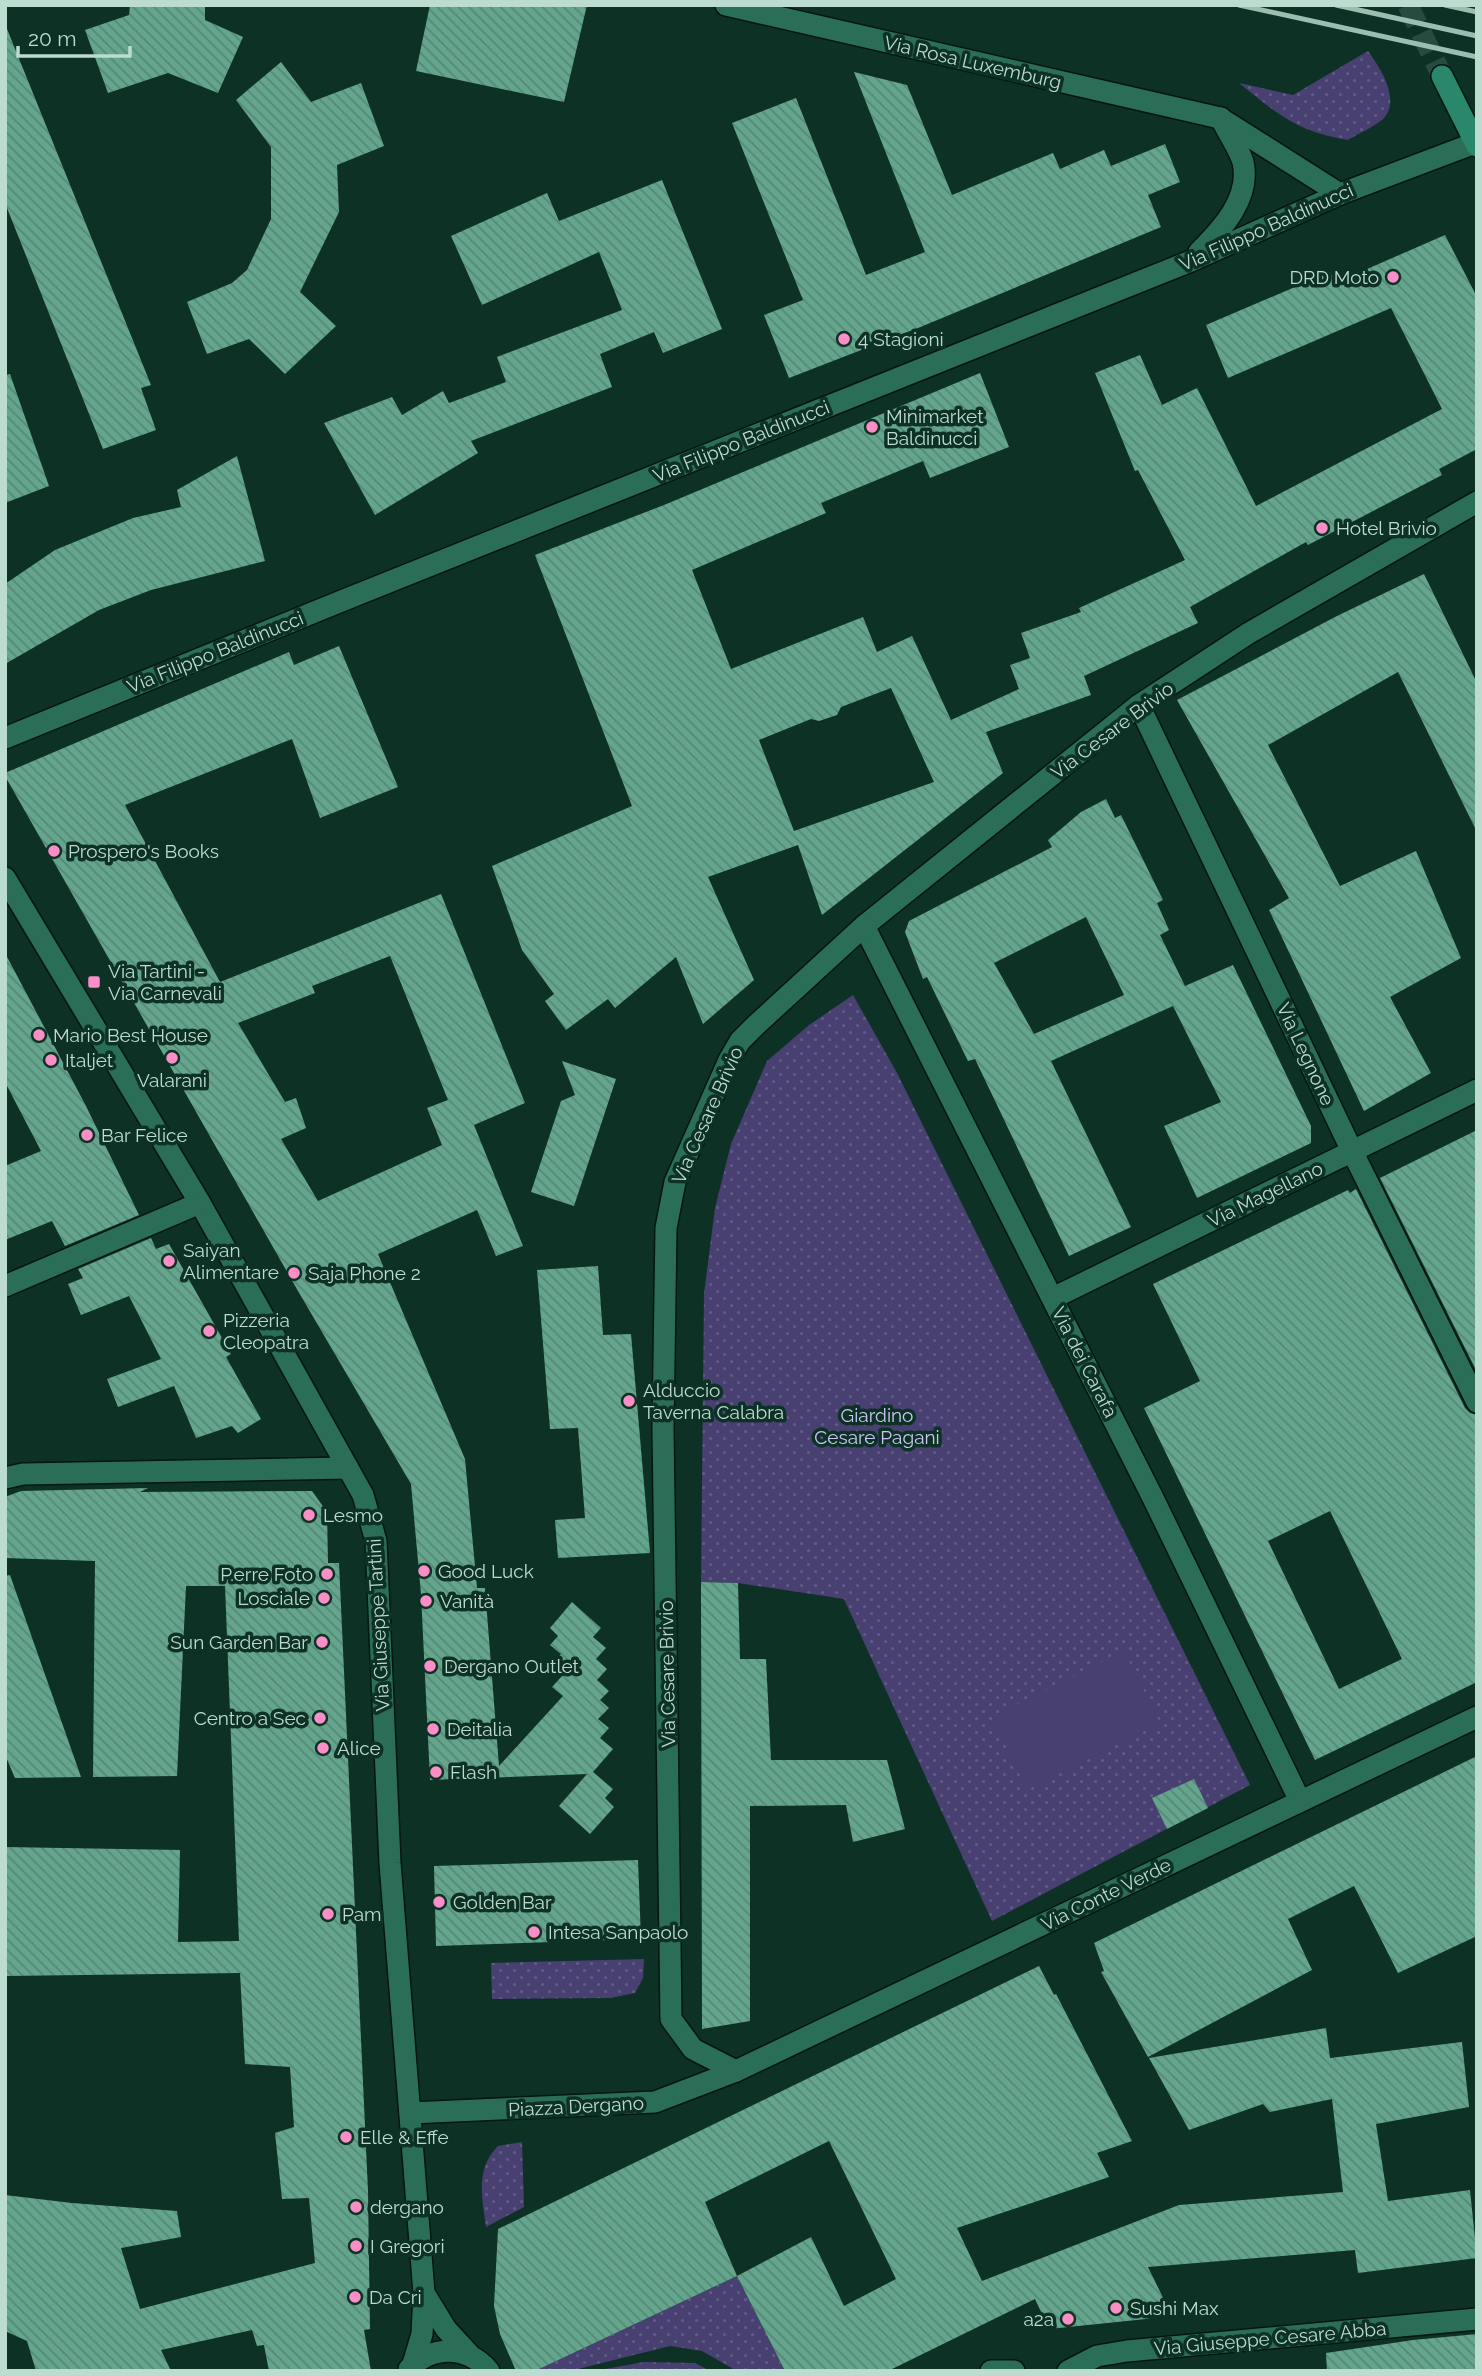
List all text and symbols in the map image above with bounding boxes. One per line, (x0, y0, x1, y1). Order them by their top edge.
scale bar (18, 14, 130, 58)
text: 20 m (28, 26, 76, 51)
street label: Via Rosa Luxemburg (882, 31, 1064, 93)
street label: Via Filippo Baldinucci (1176, 179, 1356, 275)
place label: DRD Moto (1289, 266, 1379, 288)
marker: DRD Moto (1385, 269, 1401, 285)
place label: 4 Stagioni (858, 328, 944, 350)
marker: 4 Stagioni (836, 331, 852, 347)
street label: Via Filippo Baldinucci (650, 396, 832, 486)
place label: Minimarket Baldinucci (886, 405, 984, 449)
marker: Minimarket Baldinucci (864, 419, 880, 435)
place label: Hotel Brivio (1336, 517, 1437, 539)
marker: Hotel Brivio (1314, 520, 1330, 536)
street label: Via Filippo Baldinucci (124, 607, 306, 697)
street label: Via Cesare Brivio (1047, 677, 1177, 783)
place label: Prospero's Books (68, 840, 219, 862)
marker: Prospero's Books (46, 843, 62, 859)
place label: Via Tartini - Via Carnevali (108, 960, 222, 1004)
marker: Via Tartini - Via Carnevali (86, 974, 102, 990)
street label: Via Legnone (1273, 999, 1339, 1109)
place label: Mario Best House (53, 1024, 208, 1046)
marker: Mario Best House (31, 1027, 47, 1043)
street label: Via Cesare Brivio (667, 1043, 747, 1187)
place label: Italjet (65, 1049, 114, 1071)
marker: Valarani (164, 1050, 180, 1066)
marker: Italjet (43, 1052, 59, 1068)
place label: Valarani (137, 1069, 207, 1091)
place label: Bar Felice (101, 1124, 188, 1146)
marker: Bar Felice (79, 1127, 95, 1143)
street label: Via Magellano (1204, 1157, 1326, 1231)
place label: Saiyan Alimentare (183, 1239, 279, 1283)
marker: Saiyan Alimentare (161, 1253, 177, 1269)
place label: Saja Phone 2 (308, 1262, 421, 1284)
marker: Saja Phone 2 (286, 1265, 302, 1281)
street label: Via dei Carafa (1048, 1303, 1122, 1421)
place label: Pizzeria Cleopatra (223, 1309, 309, 1353)
marker: Pizzeria Cleopatra (201, 1323, 217, 1339)
place label: Alduccio Taverna Calabra (643, 1379, 784, 1423)
marker: Alduccio Taverna Calabra (621, 1393, 637, 1409)
park label: Giardino Cesare Pagani (814, 1404, 940, 1448)
place label: Lesmo (323, 1504, 383, 1526)
marker: Lesmo (301, 1507, 317, 1523)
street label: Via Giuseppe Tartini (362, 1538, 394, 1712)
place label: Good Luck (438, 1560, 534, 1582)
place label: P.erre Foto (220, 1563, 313, 1585)
marker: Good Luck (416, 1563, 432, 1579)
marker: P.erre Foto (319, 1566, 335, 1582)
place label: Losciale (237, 1587, 310, 1609)
marker: Losciale (316, 1590, 332, 1606)
place label: Vanità (440, 1590, 494, 1612)
marker: Vanità (418, 1593, 434, 1609)
street label: Via Cesare Brivio (655, 1600, 679, 1748)
place label: Sun Garden Bar (170, 1631, 308, 1653)
marker: Sun Garden Bar (314, 1634, 330, 1650)
place label: Dergano Outlet (444, 1655, 580, 1677)
marker: Dergano Outlet (422, 1658, 438, 1674)
place label: Centro a Sec (194, 1707, 306, 1729)
marker: Centro a Sec (312, 1710, 328, 1726)
place label: Deitalia (447, 1718, 512, 1740)
marker: Deitalia (425, 1721, 441, 1737)
place label: Alice (337, 1737, 381, 1759)
marker: Alice (315, 1740, 331, 1756)
place label: Flash (450, 1761, 497, 1783)
marker: Flash (428, 1764, 444, 1780)
street label: Via Conte Verde (1038, 1853, 1174, 1935)
place label: Golden Bar (453, 1891, 552, 1913)
marker: Golden Bar (431, 1894, 447, 1910)
place label: Pam (342, 1903, 382, 1925)
marker: Pam (320, 1906, 336, 1922)
place label: Intesa Sanpaolo (548, 1921, 688, 1943)
marker: Intesa Sanpaolo (526, 1924, 542, 1940)
street label: Piazza Dergano (508, 2091, 644, 2121)
place label: Elle & Effe (360, 2126, 449, 2148)
marker: Elle & Effe (338, 2129, 354, 2145)
place label: dergano (370, 2196, 444, 2218)
marker: dergano (348, 2199, 364, 2215)
place label: I Gregori (370, 2235, 445, 2257)
marker: I Gregori (348, 2238, 364, 2254)
place label: Da Cri (369, 2286, 422, 2308)
marker: Da Cri (347, 2289, 363, 2305)
place label: Sushi Max (1130, 2297, 1219, 2319)
marker: Sushi Max (1108, 2300, 1124, 2316)
place label: a2a (1023, 2308, 1054, 2330)
marker: a2a (1060, 2311, 1076, 2327)
street label: Via Giuseppe Cesare Abba (1153, 2317, 1387, 2359)

